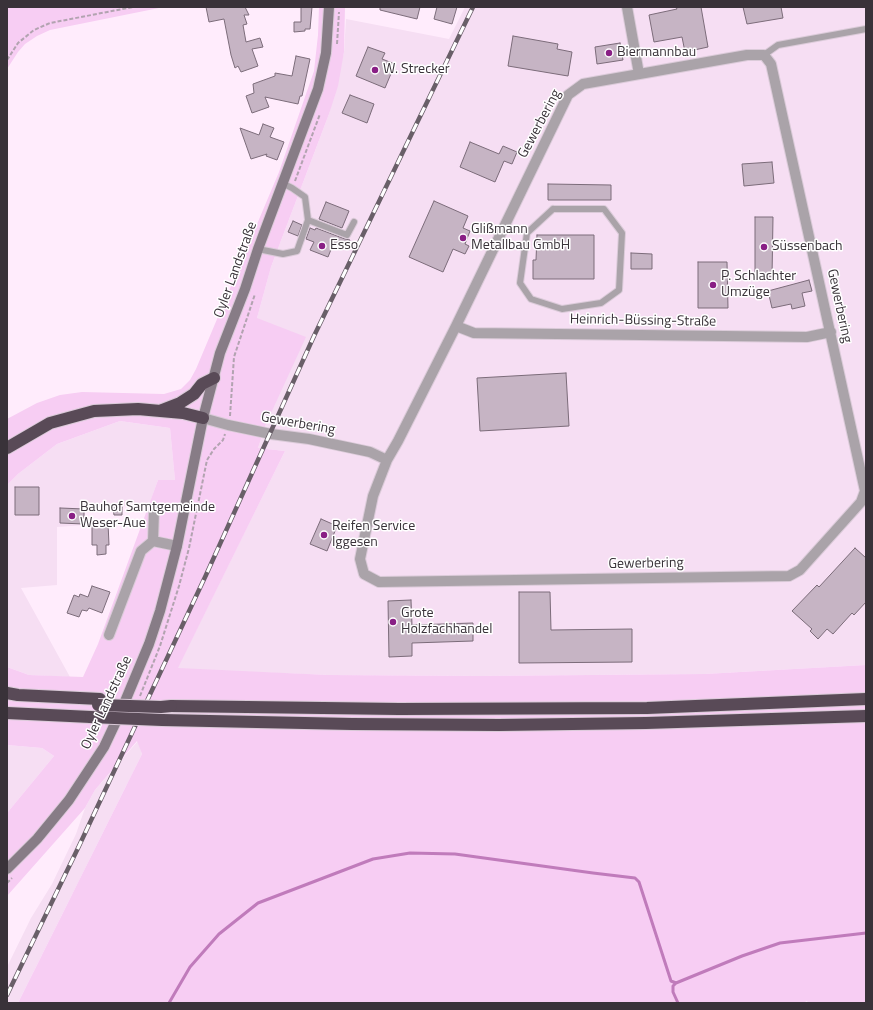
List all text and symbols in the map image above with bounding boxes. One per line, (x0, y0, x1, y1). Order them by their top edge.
place label: Biermannbau (617, 45, 696, 61)
marker: Biermannbau (604, 48, 614, 58)
place label: W. Strecker (383, 62, 450, 78)
marker: W. Strecker (370, 65, 380, 75)
street label: Gewerbering (515, 87, 565, 161)
street label: Oyler Landstraße (211, 220, 261, 320)
place label: Glißmann Metallbau GmbH (471, 222, 570, 254)
marker: Glißmann Metallbau GmbH (458, 233, 468, 243)
place label: Esso (330, 238, 358, 254)
place label: Süssenbach (772, 239, 843, 255)
marker: Esso (317, 241, 327, 251)
marker: Süssenbach (759, 242, 769, 252)
street label: Gewerbering (823, 267, 855, 345)
place label: P. Schlachter Umzüge (721, 269, 796, 302)
marker: P. Schlachter Umzüge (708, 280, 718, 290)
street label: Heinrich-Büssing-Straße (570, 311, 716, 331)
street label: Gewerbering (260, 409, 336, 439)
place label: Bauhof Samtgemeinde Weser-Aue (80, 500, 215, 532)
marker: Bauhof Samtgemeinde Weser-Aue (67, 511, 77, 521)
place label: Reifen Service Iggesen (332, 519, 415, 552)
marker: Reifen Service Iggesen (319, 530, 329, 540)
street label: Gewerbering (608, 555, 684, 573)
place label: Grote Holzfachhandel (401, 606, 492, 638)
marker: Grote Holzfachhandel (388, 617, 398, 627)
street label: Oyler Landstraße (78, 654, 136, 752)

